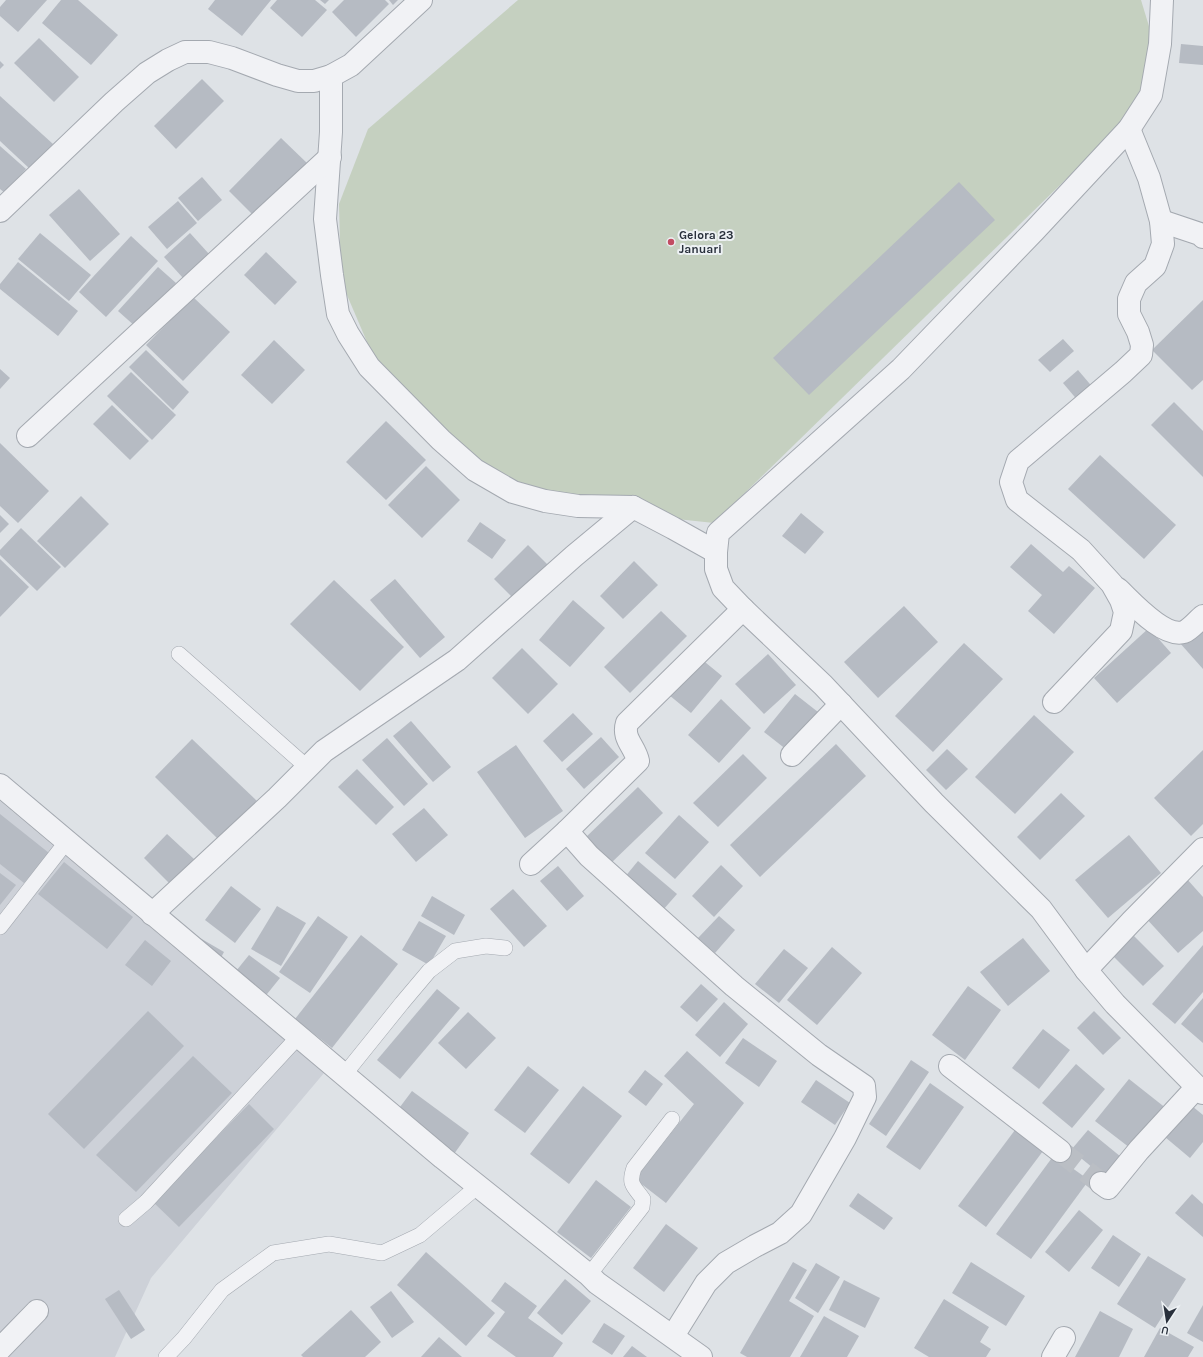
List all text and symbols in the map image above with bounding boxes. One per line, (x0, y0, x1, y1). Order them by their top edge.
place label: Gelora 23 Januari (679, 228, 733, 256)
marker: Gelora 23 Januari (666, 237, 676, 247)
north arrow (1147, 1301, 1187, 1341)
text: U (1160, 1323, 1170, 1337)

